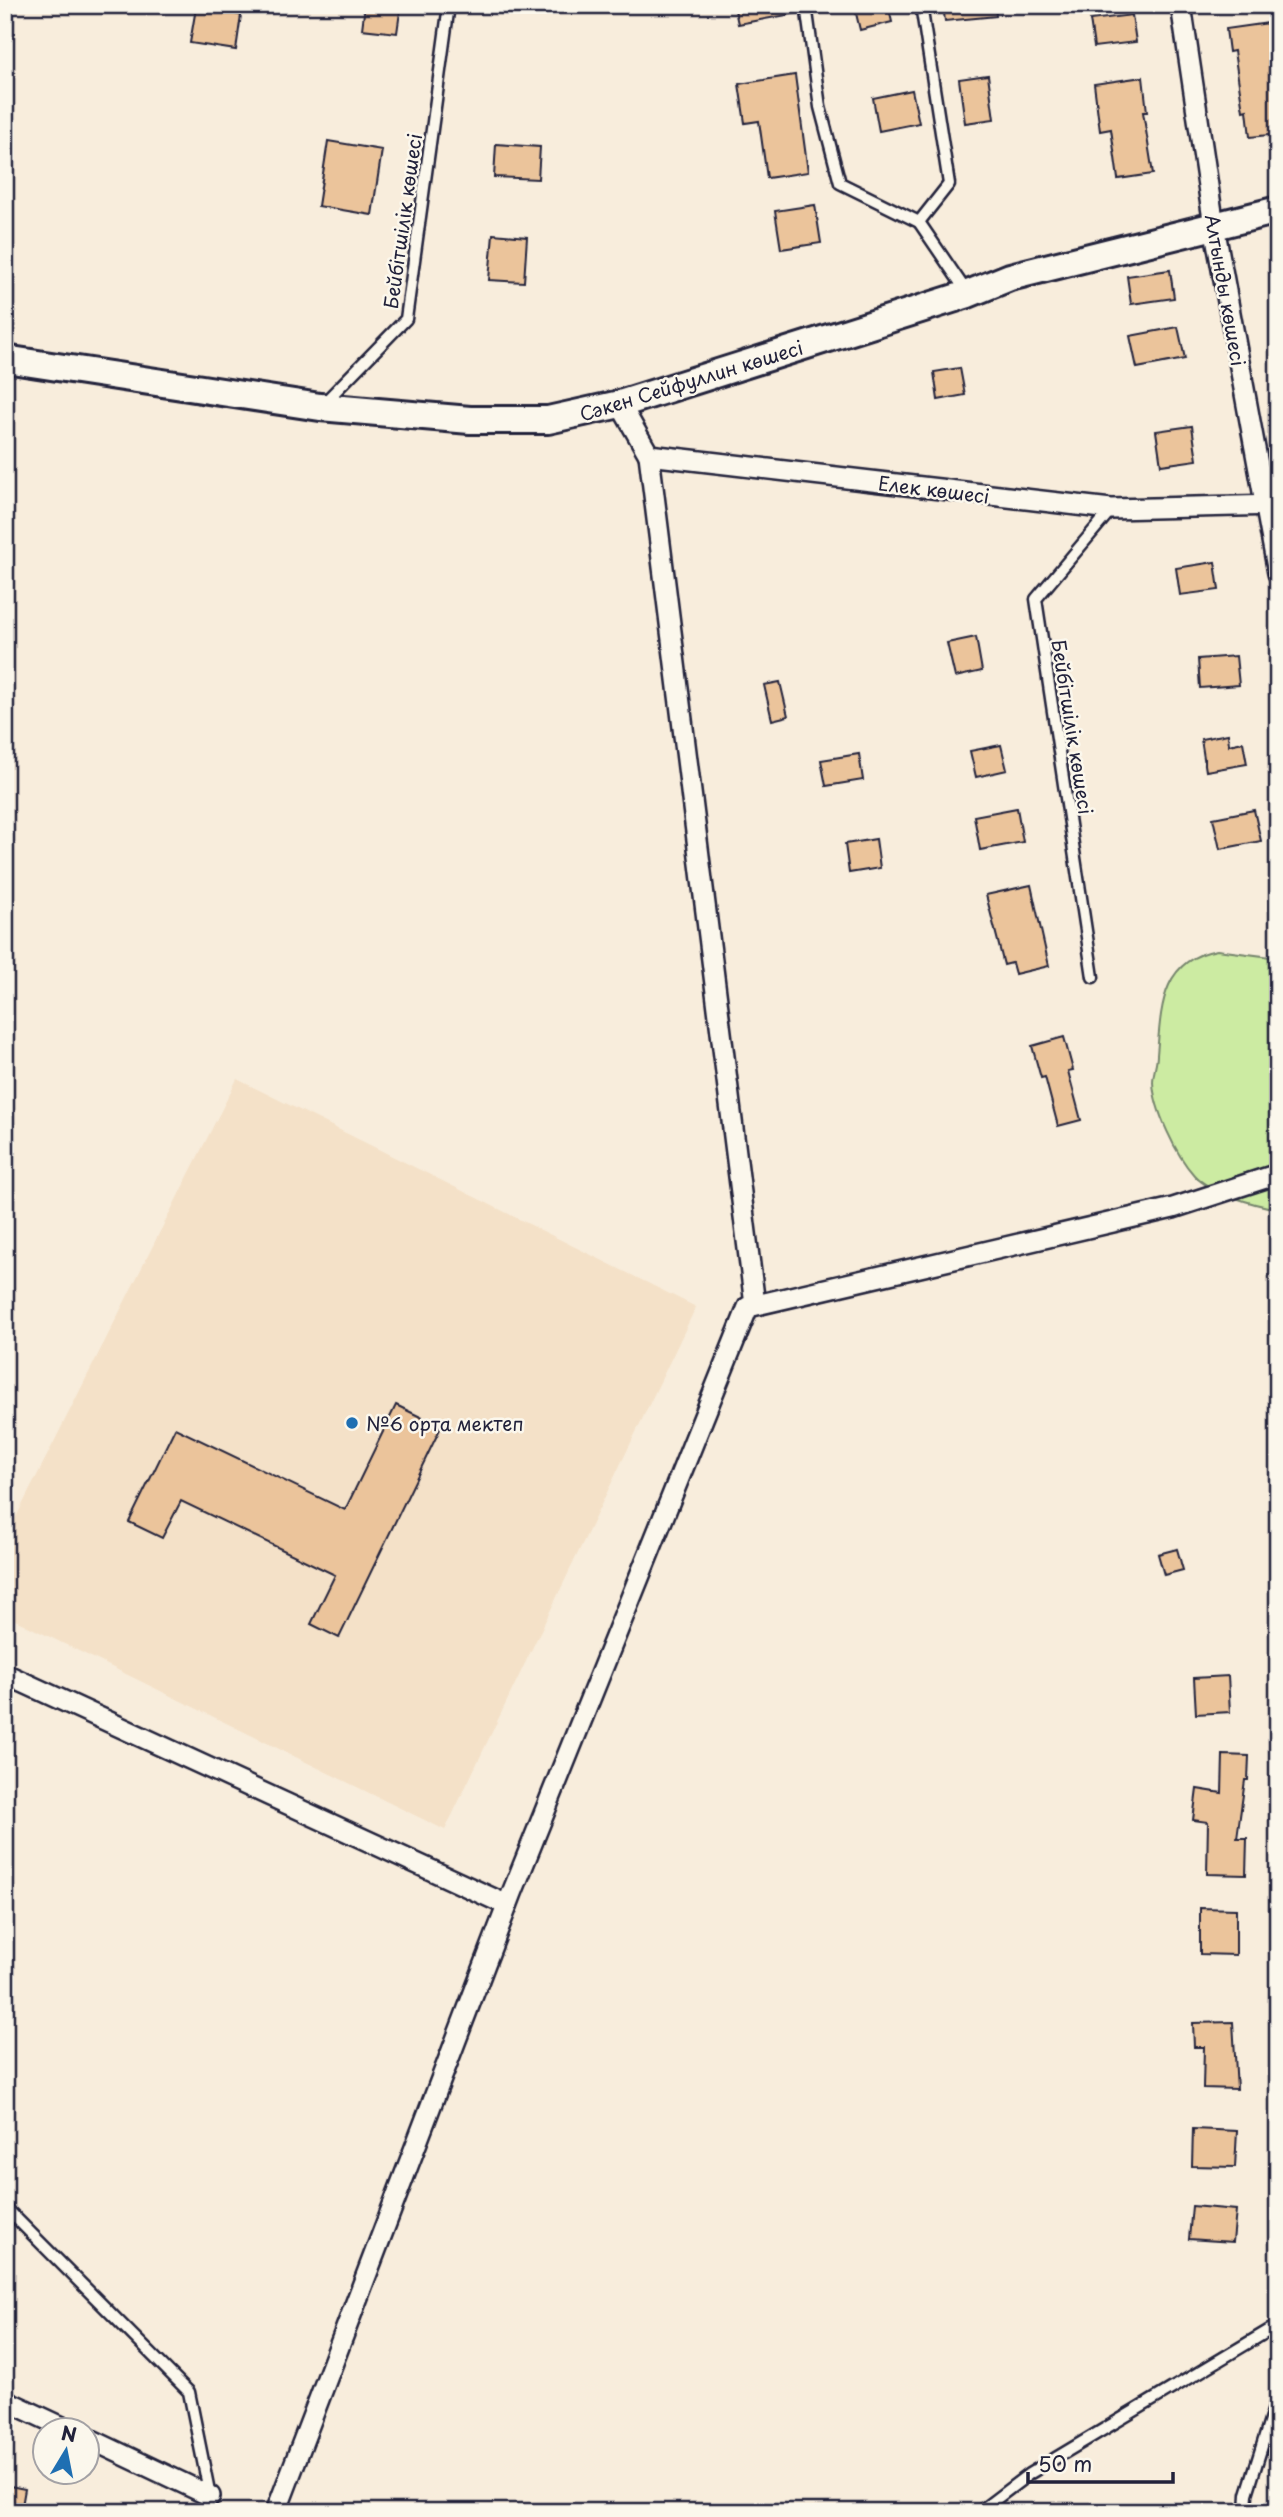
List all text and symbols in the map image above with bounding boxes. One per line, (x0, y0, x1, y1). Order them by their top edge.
street label: Бейбітшілік көшесі (376, 132, 428, 310)
street label: Алтынды көшесі (1199, 212, 1253, 368)
street label: Сәкен Сейфуллин көшесі (576, 333, 806, 427)
street label: Елек көшесі (877, 468, 991, 510)
street label: Бейбітшілік көшесі (1045, 638, 1101, 816)
place label: №6 орта мектеп (366, 1409, 524, 1437)
marker: №6 орта мектеп (344, 1415, 360, 1431)
north arrow (32, 2416, 102, 2486)
text: N (59, 2418, 79, 2448)
scale bar (1028, 2440, 1173, 2484)
text: 50 m (1038, 2447, 1092, 2479)

